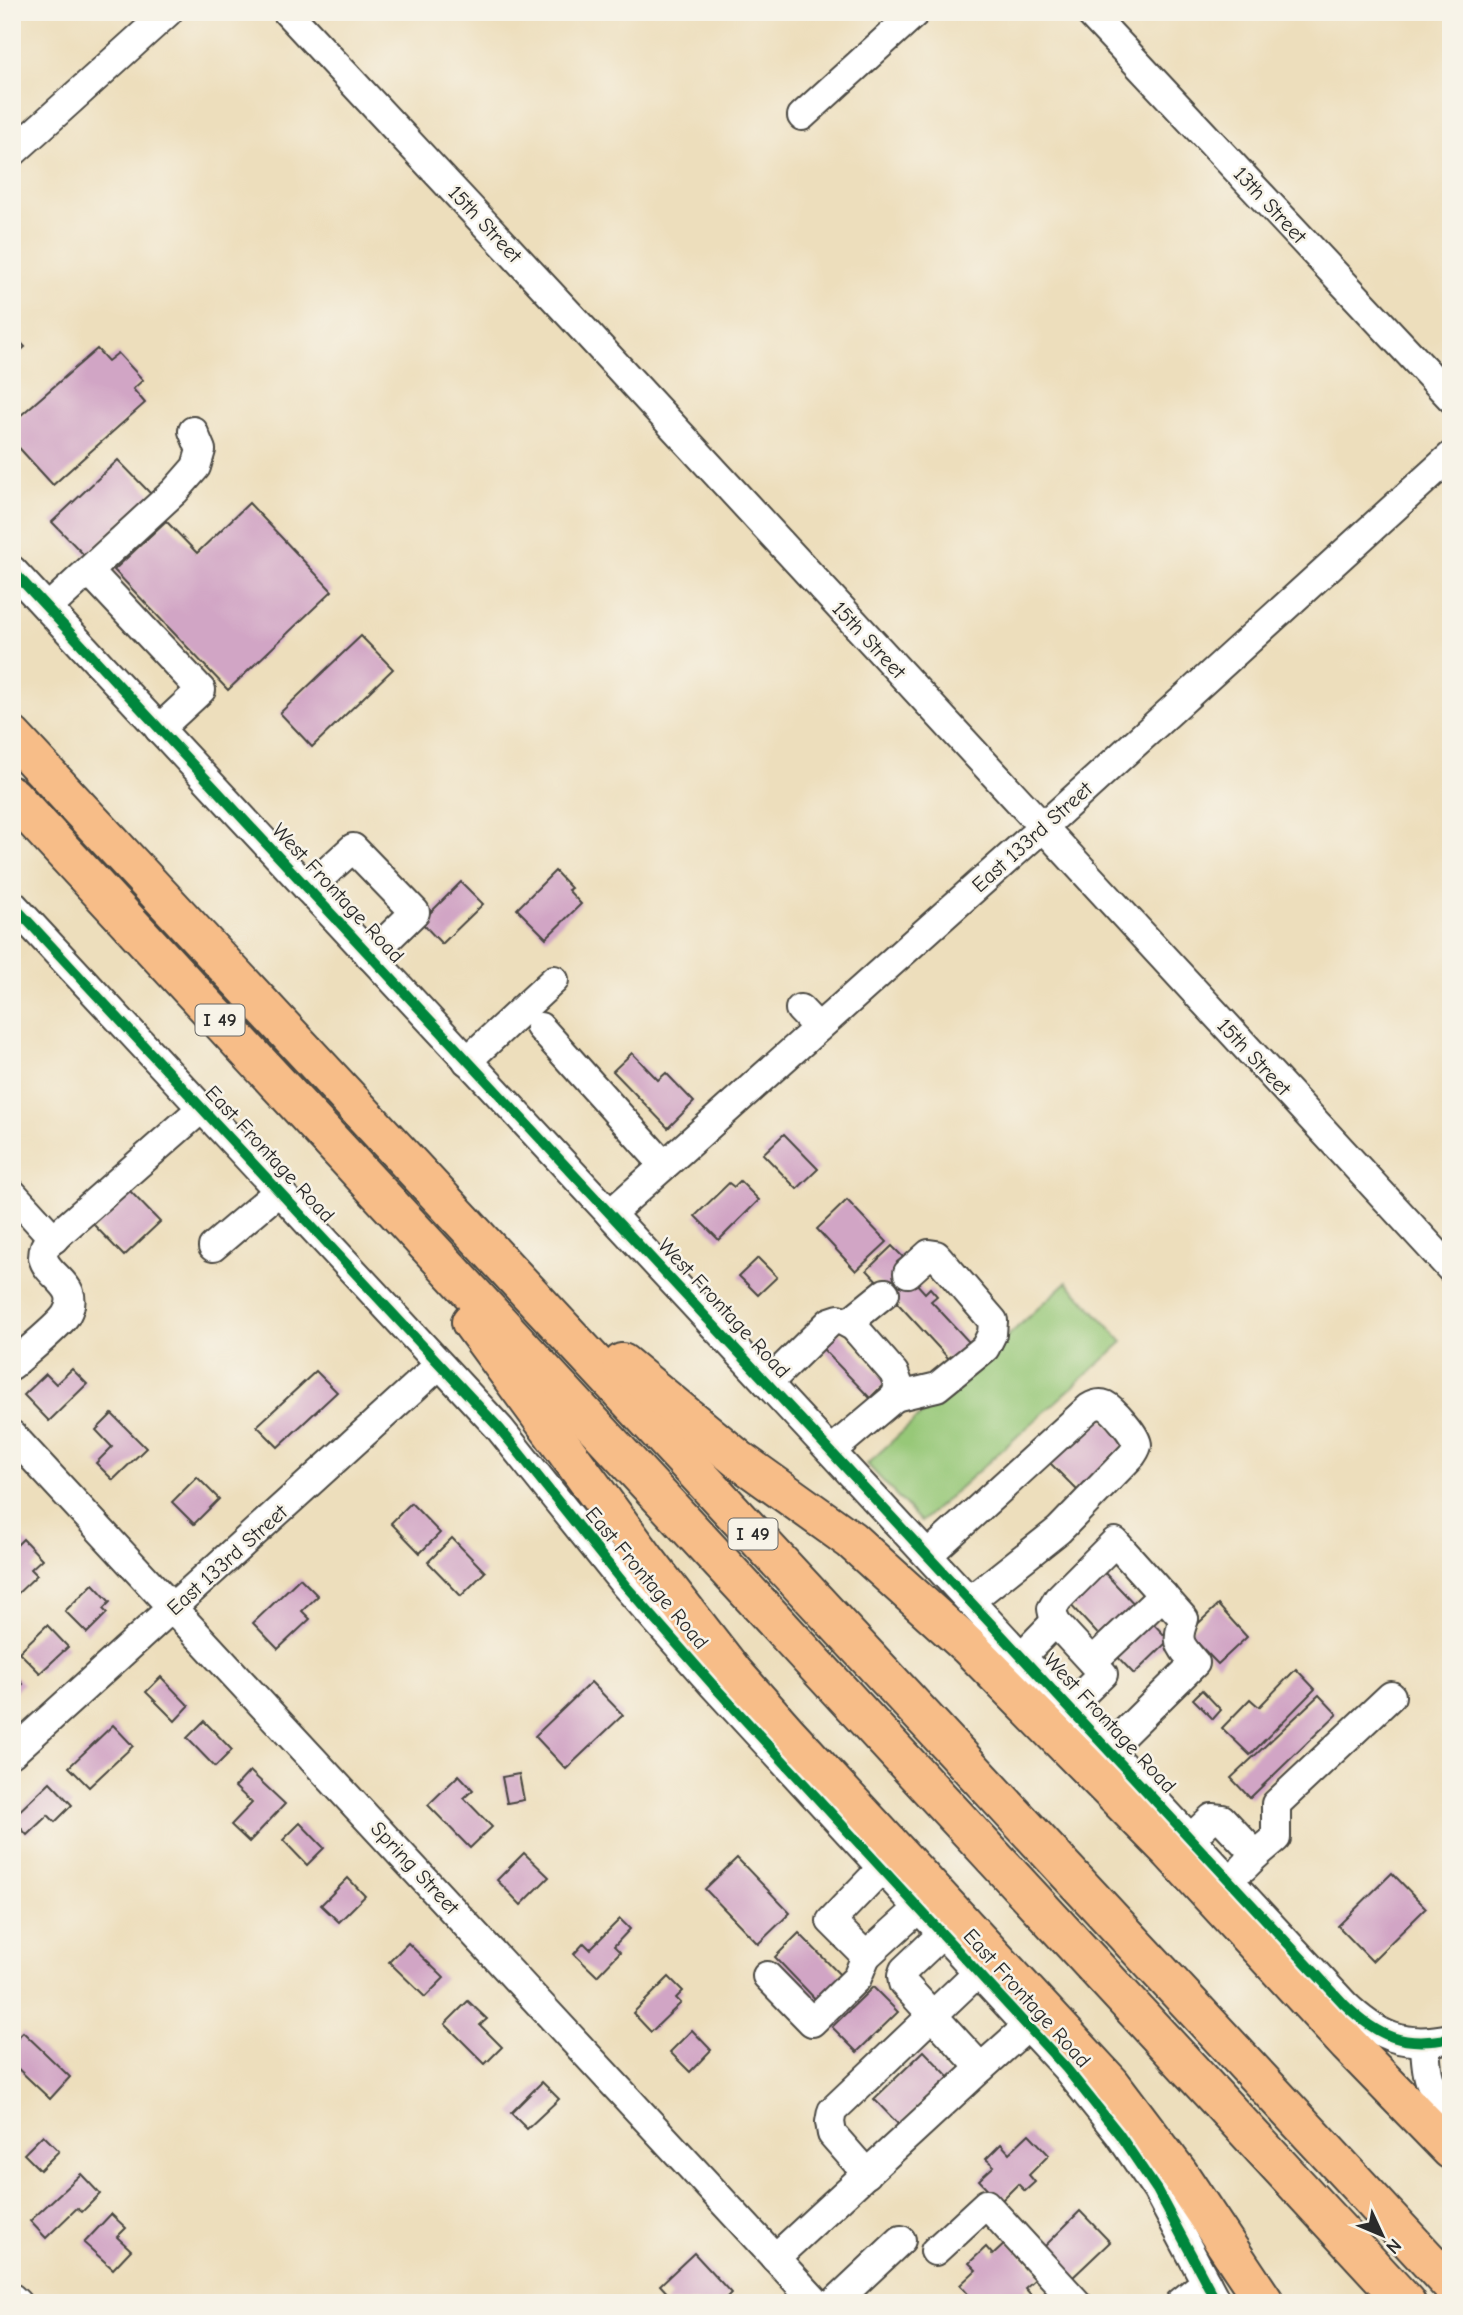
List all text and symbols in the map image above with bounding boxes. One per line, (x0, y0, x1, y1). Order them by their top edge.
street label: 13th Street (1229, 162, 1312, 249)
street label: 15th Street (443, 181, 527, 268)
street label: 15th Street (827, 597, 911, 684)
street label: East 133rd Street (967, 776, 1098, 897)
street label: West Frontage Road (267, 818, 409, 968)
road number: I 49 (196, 1004, 244, 1036)
street label: 15th Street (1212, 1014, 1296, 1101)
street label: East Frontage Road (200, 1081, 340, 1227)
street label: West Frontage Road (653, 1233, 795, 1383)
street label: East 133rd Street (162, 1499, 293, 1620)
street label: East Frontage Road (580, 1502, 714, 1654)
road number: I 49 (728, 1518, 778, 1550)
street label: West Frontage Road (1039, 1648, 1181, 1798)
street label: Spring Street (366, 1817, 465, 1920)
street label: East Frontage Road (958, 1924, 1096, 2072)
north arrow (1348, 2200, 1418, 2270)
text: N (1381, 2234, 1406, 2258)

